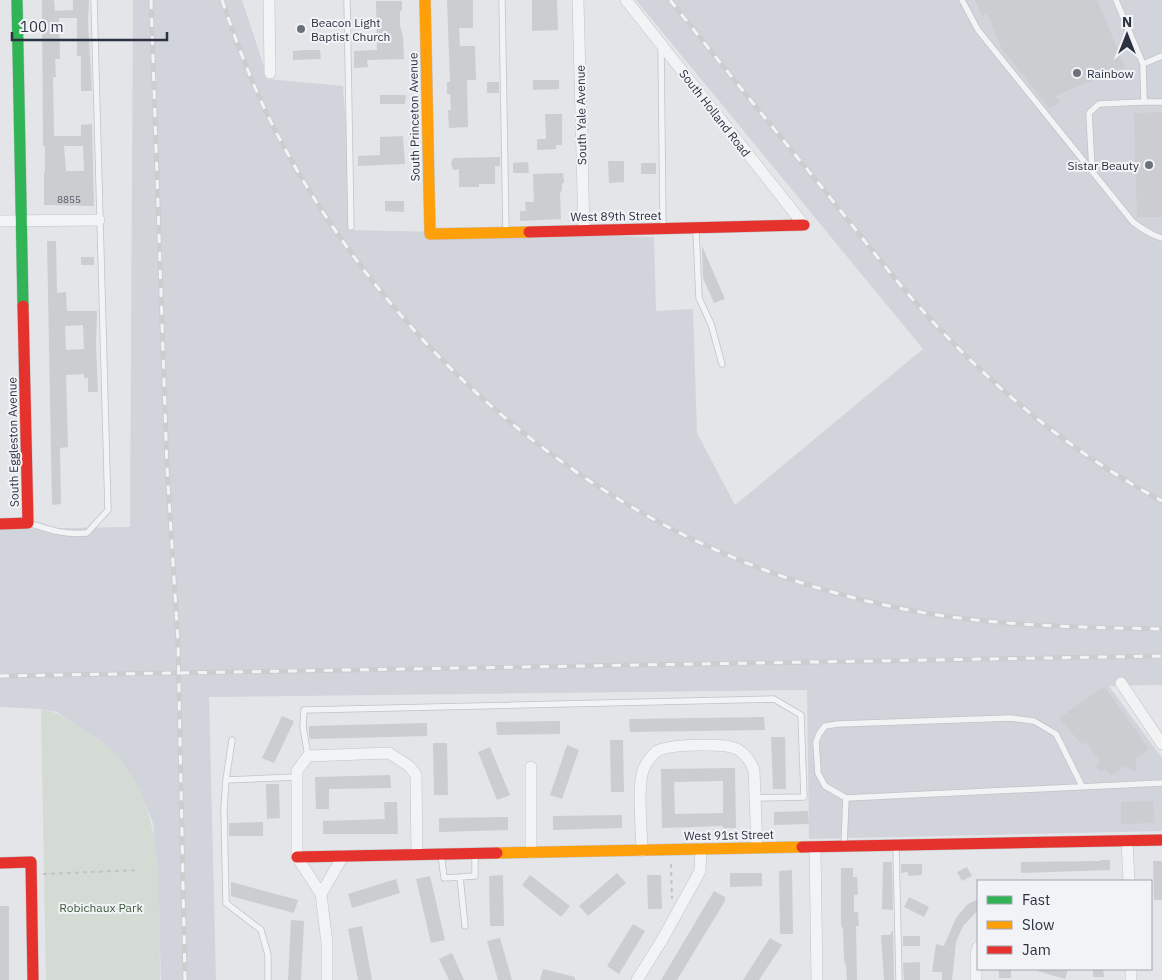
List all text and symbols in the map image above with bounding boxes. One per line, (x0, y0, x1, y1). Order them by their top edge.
scale bar (12, 10, 168, 42)
north arrow (1102, 10, 1152, 60)
text: N (1122, 13, 1132, 31)
place label: Beacon Light Baptist Church (311, 15, 390, 44)
text: 100 m (20, 17, 64, 36)
marker: Beacon Light Baptist Church (295, 23, 307, 35)
street label: South Princeton Avenue (405, 52, 423, 182)
street label: South Yale Avenue (573, 64, 589, 165)
street label: South Holland Road (676, 66, 754, 160)
place label: Rainbow (1087, 66, 1134, 81)
marker: Rainbow (1071, 67, 1083, 79)
place label: Sistar Beauty (1068, 158, 1139, 173)
marker: Sistar Beauty (1143, 159, 1155, 171)
house number: 8855 (57, 193, 81, 206)
street label: West 89th Street (570, 208, 662, 224)
street label: South Eggleston Avenue (4, 376, 22, 507)
street label: West 91st Street (684, 827, 774, 843)
legend (977, 880, 1152, 970)
text: Fast (1022, 890, 1050, 909)
park label: Robichaux Park (59, 900, 143, 915)
text: Slow (1022, 915, 1055, 934)
text: Jam (1022, 940, 1051, 959)

